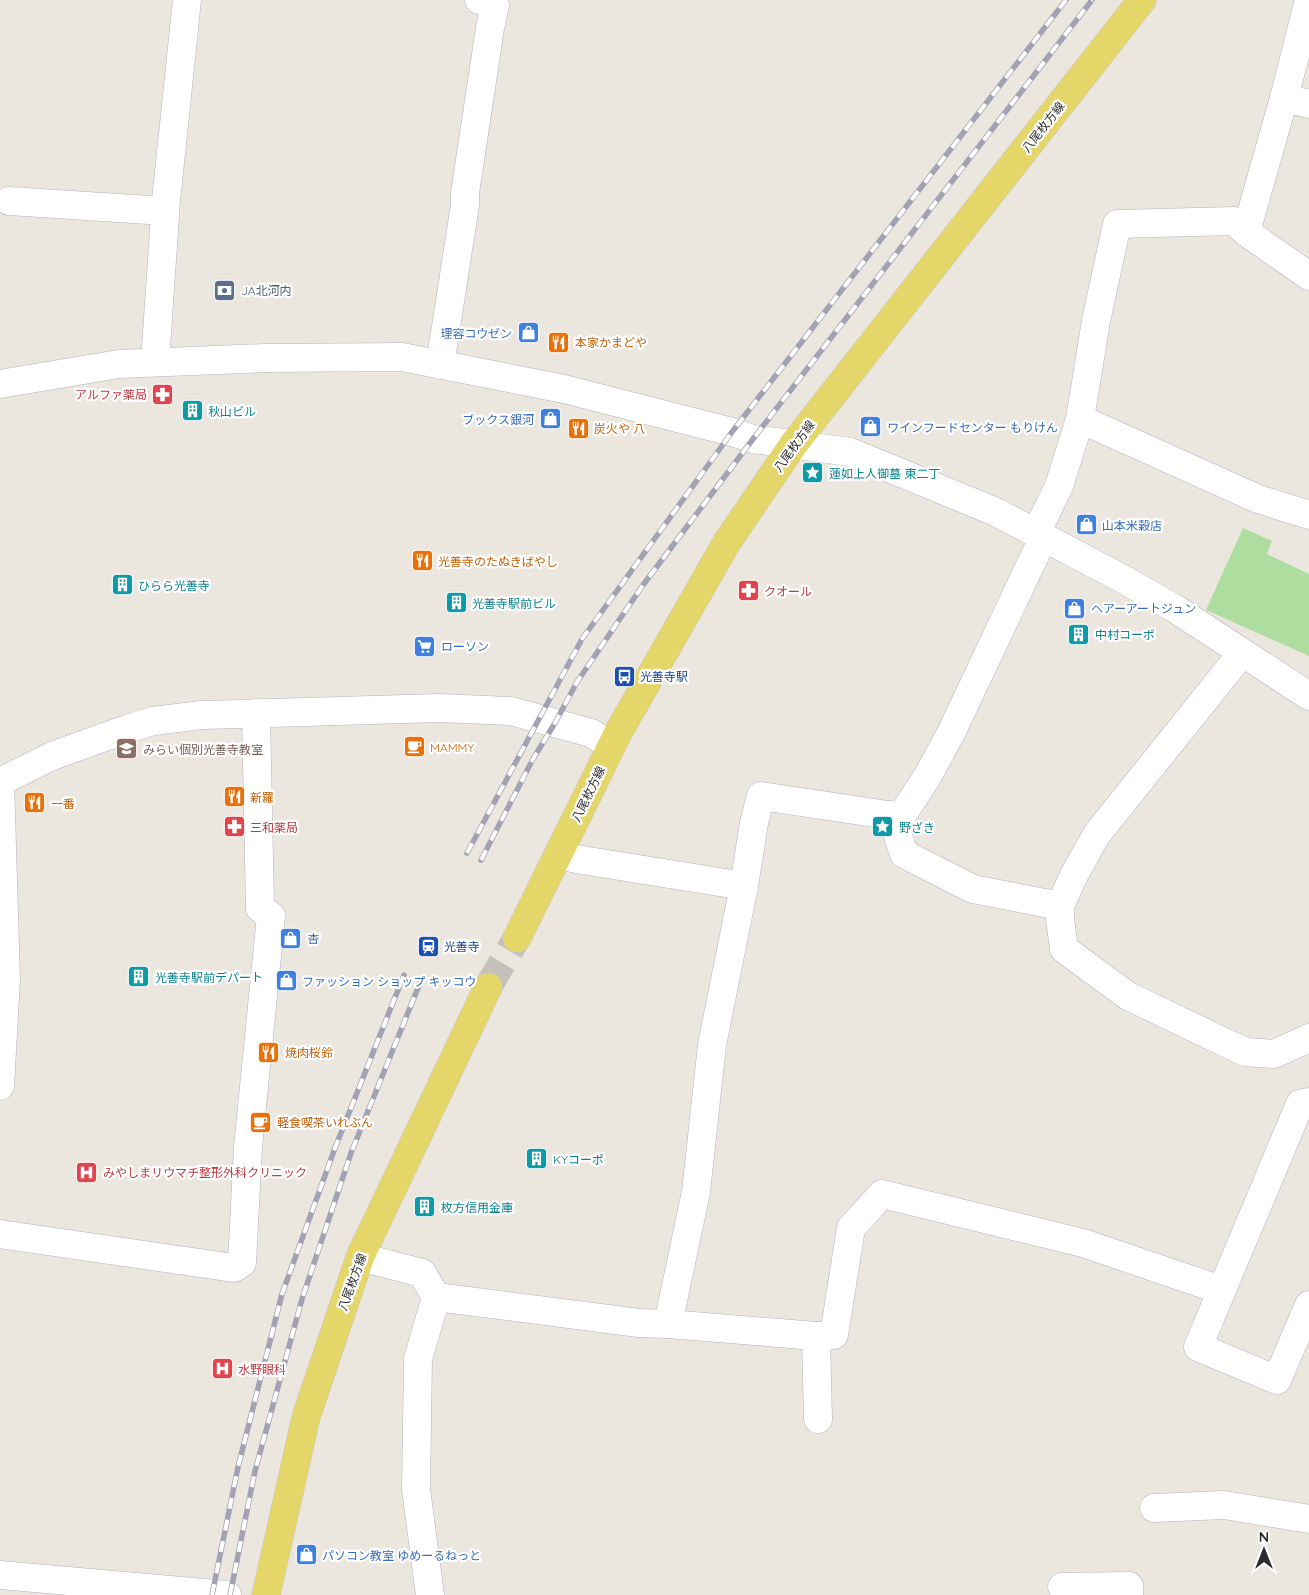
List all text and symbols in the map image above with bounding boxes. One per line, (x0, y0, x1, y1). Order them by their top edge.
street label: 八尾枚方線 (1019, 99, 1067, 155)
bank icon: JA北河内 (213, 278, 237, 302)
place label: JA北河内 (241, 283, 291, 298)
shop icon: 理容コウゼン (516, 321, 540, 345)
place label: 理容コウゼン (440, 326, 512, 341)
restaurant icon: 本家かまどや (547, 330, 571, 354)
place label: 本家かまどや (575, 335, 647, 350)
pharmacy icon: アルファ薬局 (151, 382, 175, 406)
place label: アルファ薬局 (75, 387, 147, 402)
building icon: 秋山ビル (180, 399, 204, 423)
place label: 秋山ビル (208, 404, 256, 419)
shop icon: ブックス銀河 (538, 407, 562, 431)
place label: ブックス銀河 (462, 412, 534, 427)
shop icon: ワインフードセンター もりけん (859, 415, 883, 439)
restaurant icon: 炭火や 八 (566, 416, 590, 440)
street label: 八尾枚方線 (770, 417, 818, 475)
place label: ワインフードセンター もりけん (887, 420, 1058, 435)
place label: 炭火や 八 (594, 421, 645, 436)
place icon: 蓮如上人御墓 東二丁 (801, 461, 825, 485)
place label: 蓮如上人御墓 東二丁 (829, 466, 940, 481)
shop icon: 山本米穀店 (1074, 513, 1098, 537)
place label: 山本米穀店 (1102, 518, 1162, 533)
restaurant icon: 光善寺のたぬきばやし (410, 549, 434, 573)
place label: 光善寺のたぬきばやし (438, 554, 558, 569)
building icon: ひらら光善寺 (110, 573, 134, 597)
place label: ひらら光善寺 (138, 578, 210, 593)
pharmacy icon: クオール (736, 579, 760, 603)
place label: クオール (764, 584, 812, 599)
building icon: 光善寺駅前ビル (444, 591, 468, 615)
place label: 光善寺駅前ビル (472, 596, 556, 611)
shop icon: ヘアーアートジュン (1063, 596, 1087, 620)
place label: ヘアーアートジュン (1091, 601, 1196, 616)
building icon: 中村コーポ (1067, 622, 1091, 646)
place label: 中村コーポ (1095, 627, 1155, 642)
supermarket icon: ローソン (413, 634, 437, 658)
place label: ローソン (441, 639, 489, 654)
bus stop icon: 光善寺駅 (612, 664, 636, 688)
place label: 光善寺駅 (640, 669, 688, 684)
cafe icon: MAMMY (402, 735, 426, 759)
school or university icon: みらい個別光善寺教室 (115, 737, 139, 761)
place label: MAMMY (430, 740, 475, 755)
place label: みらい個別光善寺教室 (143, 742, 263, 757)
street label: 八尾枚方線 (568, 764, 608, 824)
restaurant icon: 新羅 (222, 785, 246, 809)
place label: 新羅 (250, 790, 274, 805)
restaurant icon: 一番 (23, 791, 47, 815)
place label: 一番 (51, 796, 75, 811)
pharmacy icon: 三和薬局 (222, 815, 246, 839)
place icon: 野ざき (871, 815, 895, 839)
place label: 三和薬局 (250, 820, 298, 835)
place label: 野ざき (899, 820, 935, 835)
shop icon: 杏 (279, 926, 303, 950)
place label: 杏 (307, 931, 319, 946)
station icon: 光善寺 (416, 934, 440, 958)
place label: 光善寺 (444, 939, 480, 954)
building icon: 光善寺駅前デパート (127, 965, 151, 989)
shop icon: ファッション ショップ キッコウ (274, 969, 298, 993)
place label: 光善寺駅前デパート (155, 970, 263, 985)
place label: ファッション ショップ キッコウ (302, 974, 476, 989)
restaurant icon: 焼肉桜鈴 (257, 1040, 281, 1064)
place label: 焼肉桜鈴 (285, 1045, 333, 1060)
cafe icon: 軽食喫茶いれぶん (249, 1110, 273, 1134)
place label: 軽食喫茶いれぶん (277, 1115, 373, 1130)
building icon: KYコーポ (525, 1147, 549, 1171)
place label: KYコーポ (553, 1152, 604, 1167)
hospital icon: みやしまリウマチ整形外科クリニック (75, 1160, 99, 1184)
place label: みやしまリウマチ整形外科クリニック (103, 1165, 307, 1180)
building icon: 枚方信用金庫 (413, 1195, 437, 1219)
place label: 枚方信用金庫 (441, 1200, 513, 1215)
street label: 八尾枚方線 (335, 1251, 369, 1313)
hospital icon: 水野眼科 (210, 1357, 234, 1381)
place label: 水野眼科 (238, 1362, 286, 1377)
north arrow (1239, 1525, 1289, 1575)
text: N (1259, 1528, 1269, 1546)
shop icon: パソコン教室 ゆめーるねっと (294, 1543, 318, 1567)
place label: パソコン教室 ゆめーるねっと (322, 1548, 481, 1563)

